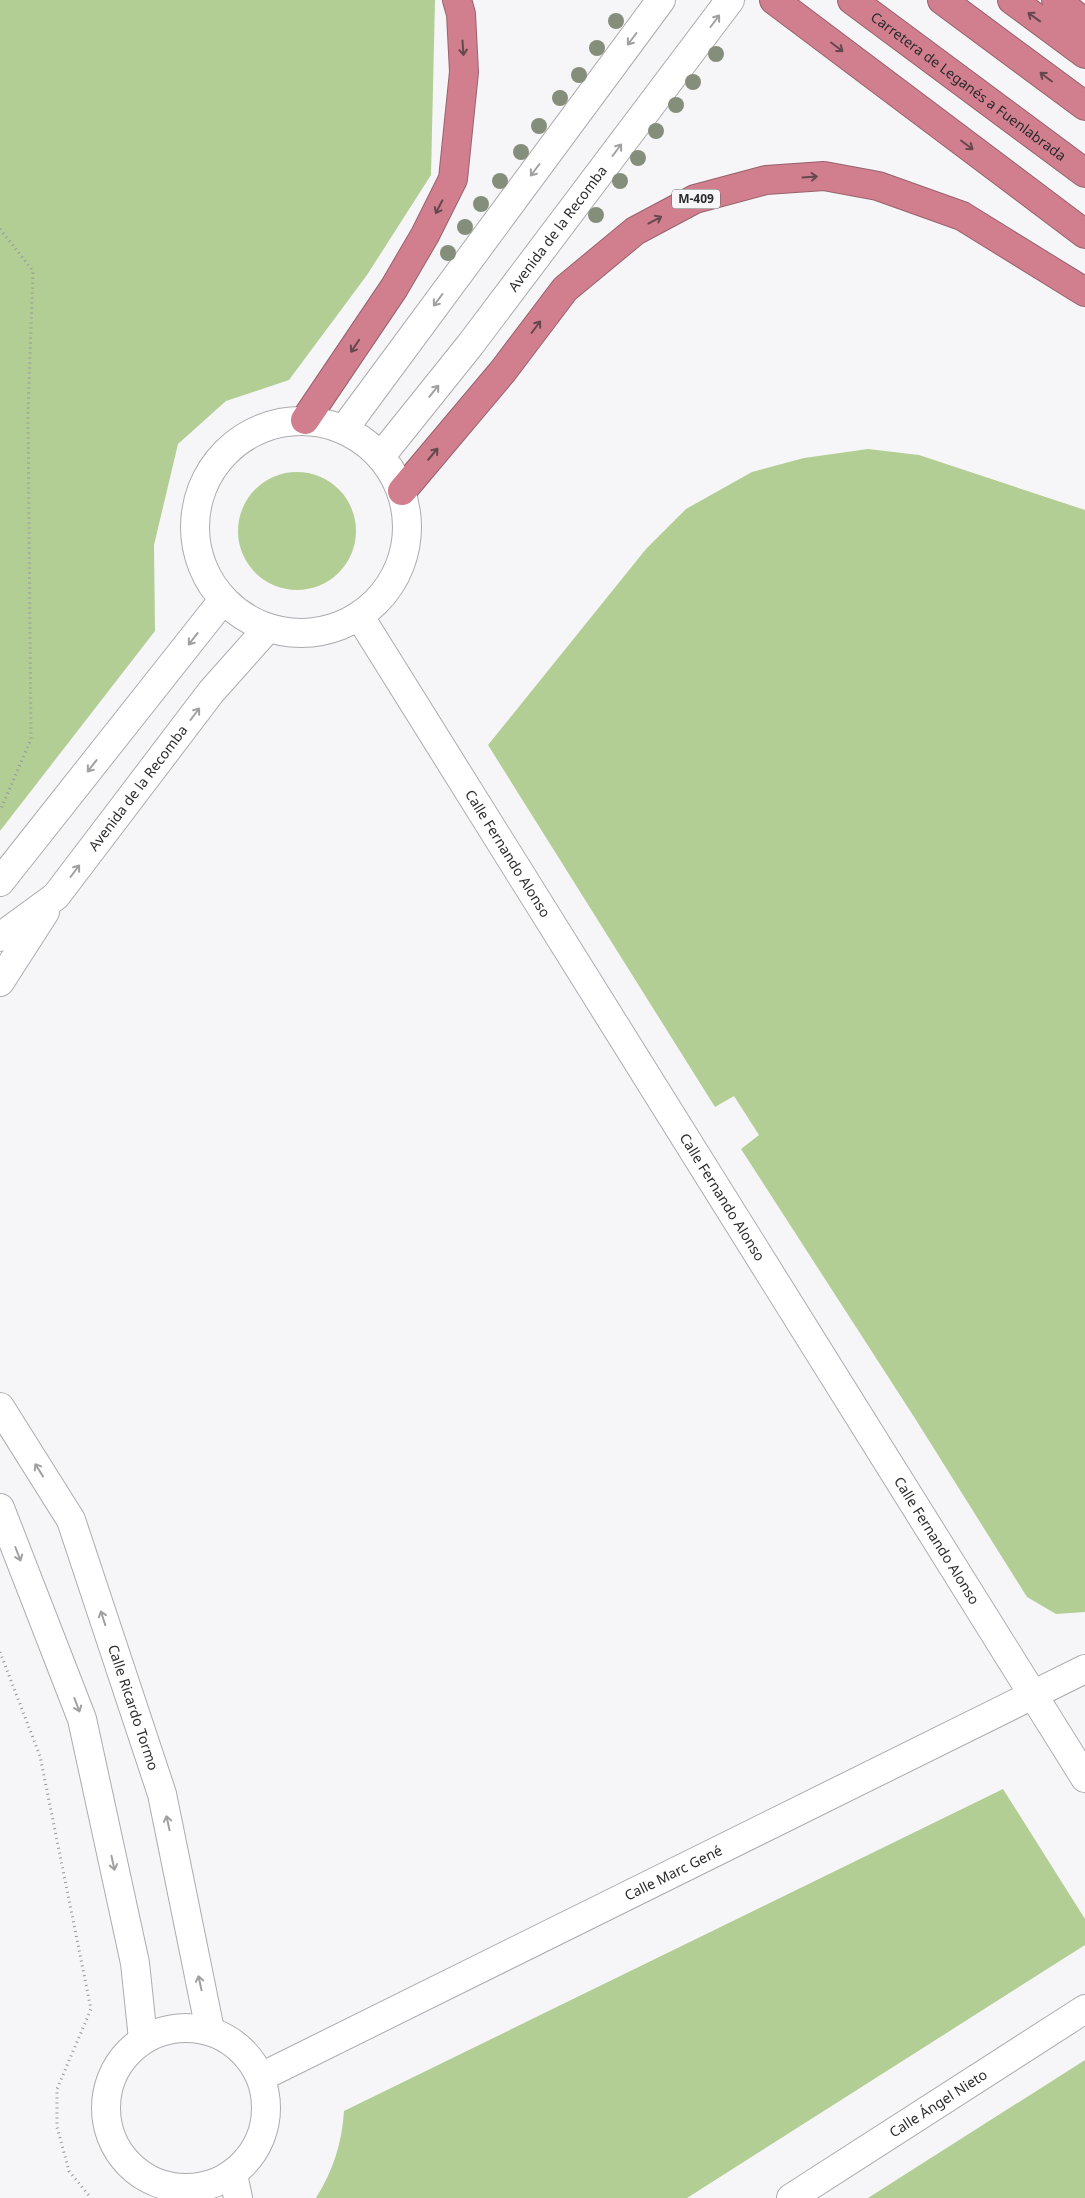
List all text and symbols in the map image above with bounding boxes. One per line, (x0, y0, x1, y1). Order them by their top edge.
street label: Carretera de Leganés a Fuenlabrada (867, 7, 1070, 165)
one-way arrow (1028, 11, 1041, 22)
one-way arrow (709, 15, 720, 28)
one-way arrow (627, 32, 637, 46)
one-way arrow (458, 40, 467, 56)
one-way arrow (830, 42, 844, 52)
one-way arrow (1039, 72, 1053, 82)
one-way arrow (960, 140, 974, 150)
one-way arrow (612, 143, 622, 157)
street label: Avenida de la Recomba (504, 161, 611, 295)
one-way arrow (530, 163, 540, 177)
one-way arrow (802, 173, 818, 182)
road number: M-409 (672, 190, 720, 208)
one-way arrow (434, 199, 443, 214)
one-way arrow (648, 215, 663, 225)
one-way arrow (433, 293, 444, 306)
one-way arrow (531, 320, 541, 334)
one-way arrow (350, 338, 360, 352)
one-way arrow (428, 385, 439, 398)
one-way arrow (428, 447, 439, 460)
one-way arrow (187, 632, 198, 645)
one-way arrow (189, 708, 200, 721)
street label: Avenida de la Recomba (84, 721, 192, 854)
one-way arrow (87, 759, 98, 772)
street label: Calle Fernando Alonso (461, 786, 555, 921)
one-way arrow (70, 864, 80, 878)
street label: Calle Fernando Alonso (676, 1129, 770, 1264)
one-way arrow (34, 1464, 44, 1478)
street label: Calle Fernando Alonso (890, 1473, 984, 1608)
one-way arrow (14, 1545, 23, 1561)
one-way arrow (98, 1611, 108, 1627)
street label: Calle Ricardo Tormo (104, 1642, 163, 1773)
one-way arrow (73, 1697, 82, 1712)
one-way arrow (162, 1816, 172, 1832)
street label: Calle Marc Gené (621, 1840, 725, 1905)
one-way arrow (109, 1855, 119, 1871)
one-way arrow (195, 1975, 204, 1991)
street label: Calle Ángel Nieto (885, 2065, 990, 2141)

